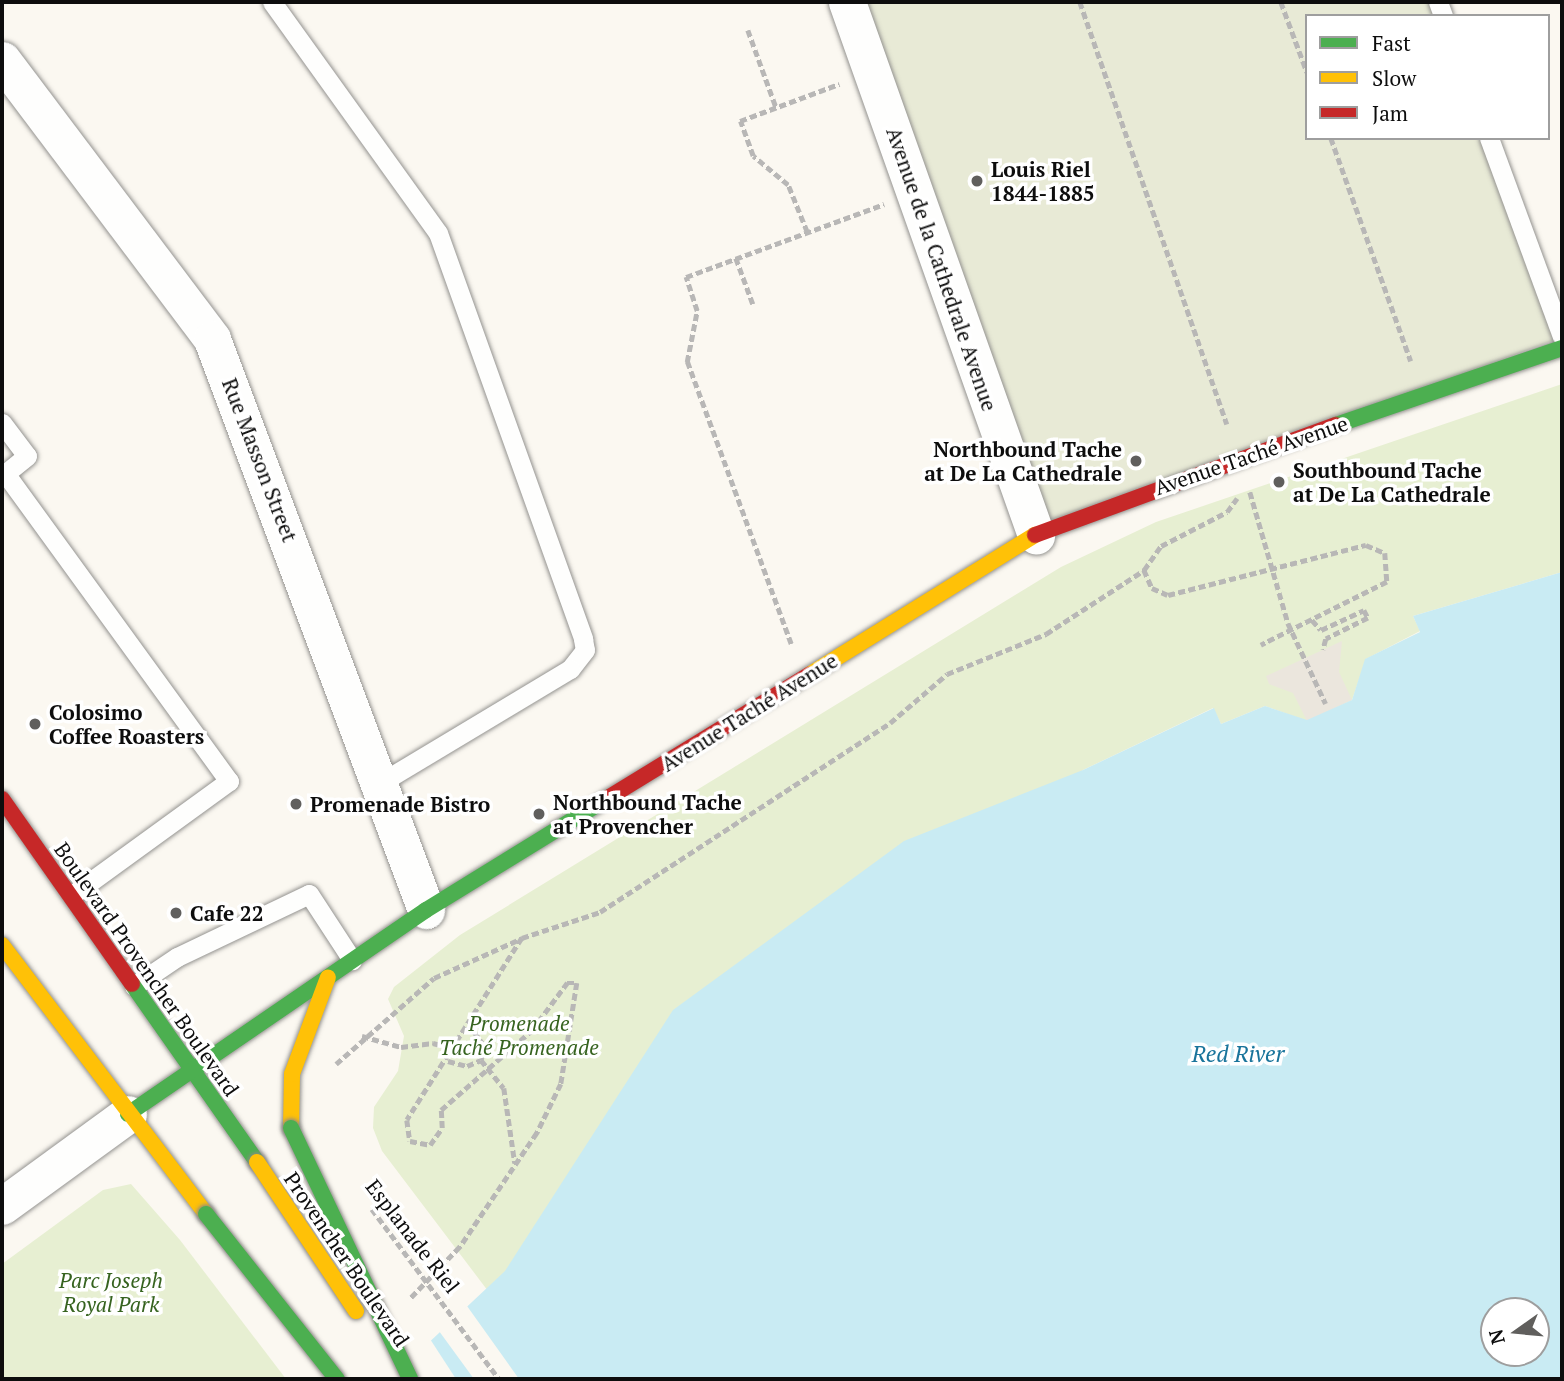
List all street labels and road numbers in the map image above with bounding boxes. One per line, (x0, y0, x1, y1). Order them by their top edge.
street label: Avenue de la Cathedrale Avenue (881, 124, 1003, 414)
street label: Rue Masson Street (217, 375, 303, 545)
street label: Avenue Taché Avenue (1151, 410, 1351, 500)
street label: Avenue Taché Avenue (656, 647, 842, 777)
street label: Boulevard Provencher Boulevard (49, 837, 245, 1101)
street label: Provencher Boulevard (279, 1167, 415, 1351)
street label: Esplanade Riel (361, 1174, 465, 1298)

